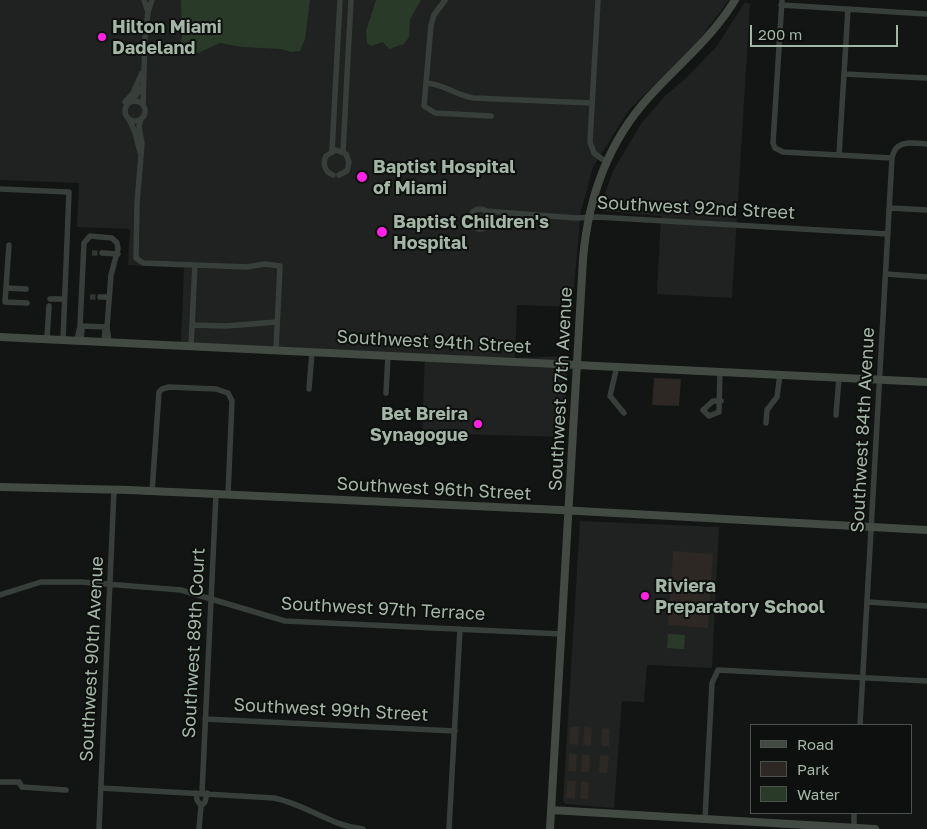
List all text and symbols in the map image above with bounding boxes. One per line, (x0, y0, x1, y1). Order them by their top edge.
scale bar (752, 15, 900, 47)
place label: Hilton Miami Dadeland (112, 16, 222, 58)
text: 200 m (758, 25, 802, 43)
marker: Hilton Miami Dadeland (96, 31, 108, 43)
place label: Baptist Hospital of Miami (373, 156, 515, 198)
marker: Baptist Hospital of Miami (355, 170, 369, 184)
street label: Southwest 92nd Street (596, 192, 796, 224)
place label: Baptist Children's Hospital (393, 211, 549, 253)
marker: Baptist Children's Hospital (375, 225, 389, 239)
street label: Southwest 87th Avenue (545, 286, 577, 492)
street label: Southwest 94th Street (336, 326, 532, 358)
street label: Southwest 84th Avenue (847, 327, 879, 533)
place label: Bet Breira Synagogue (370, 403, 468, 446)
marker: Bet Breira Synagogue (472, 418, 484, 430)
street label: Southwest 96th Street (336, 473, 532, 505)
street label: Southwest 89th Court (178, 547, 210, 739)
street label: Southwest 90th Avenue (76, 556, 108, 762)
place label: Riviera Preparatory School (655, 575, 825, 618)
marker: Riviera Preparatory School (639, 590, 651, 602)
street label: Southwest 97th Terrace (280, 593, 486, 625)
street label: Southwest 99th Street (233, 694, 429, 726)
legend (750, 724, 912, 814)
text: Road (797, 735, 834, 753)
text: Park (797, 760, 829, 778)
text: Water (797, 785, 840, 803)

